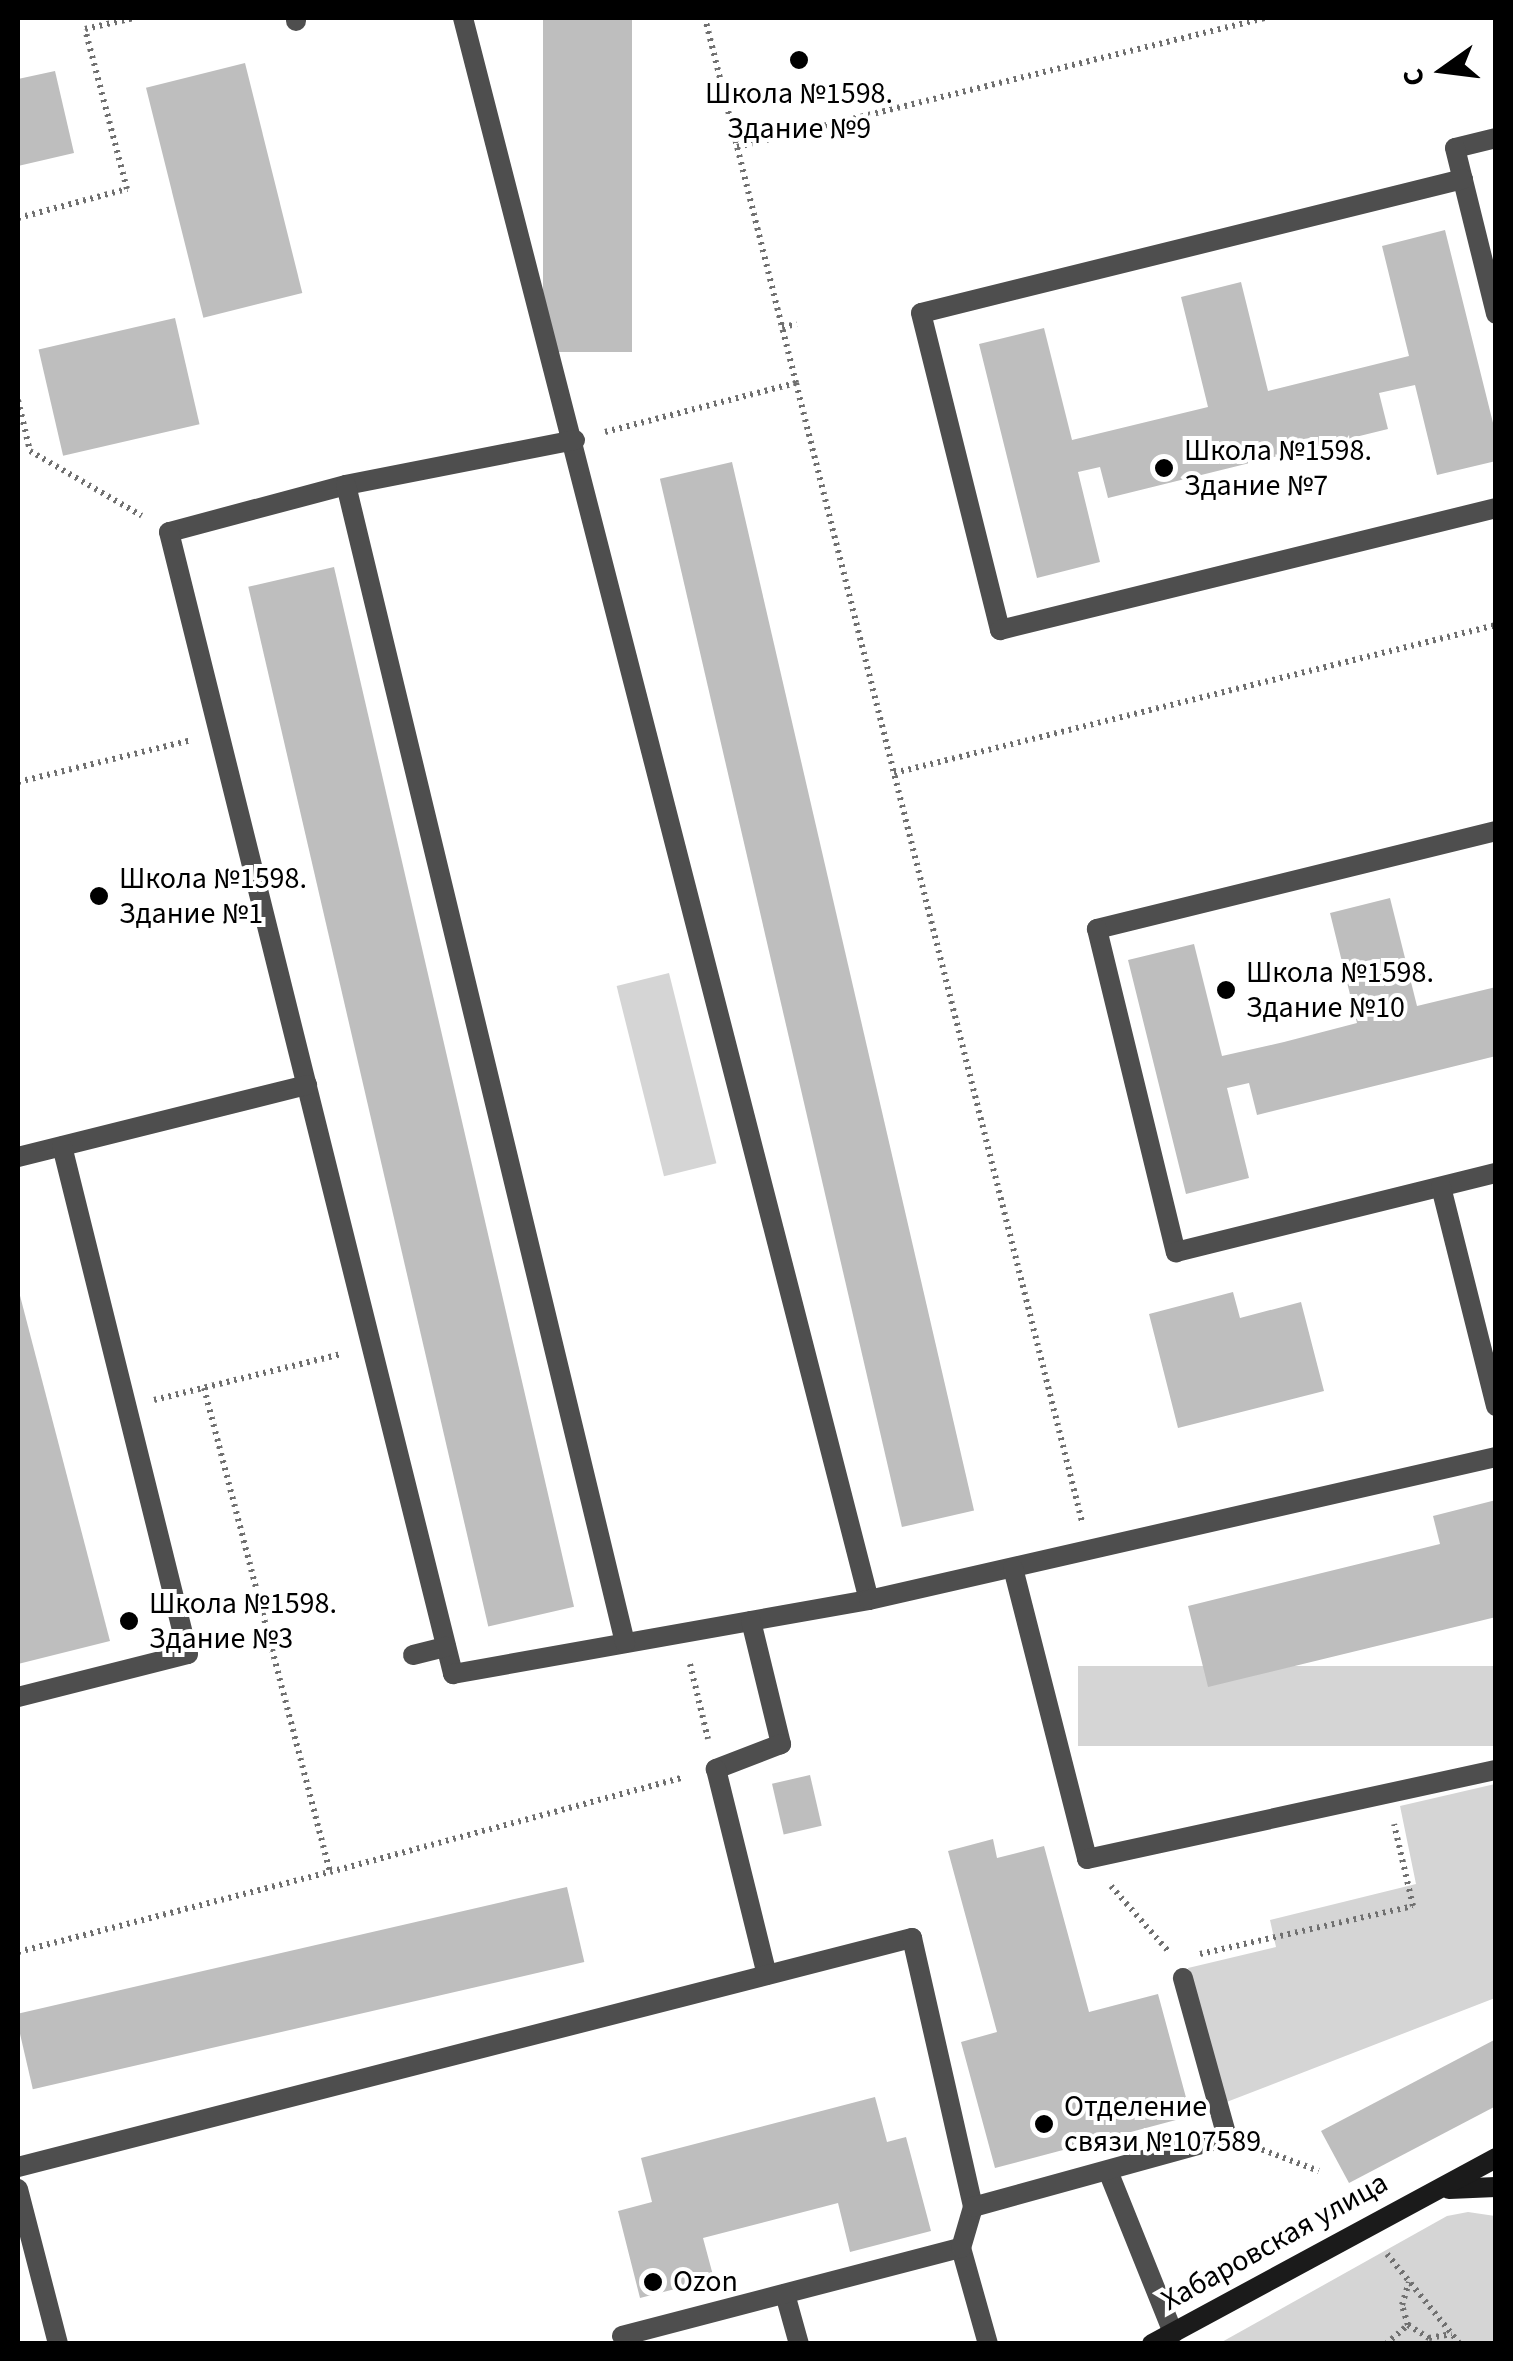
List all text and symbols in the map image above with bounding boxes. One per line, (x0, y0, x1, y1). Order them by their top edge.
north arrow (1393, 20, 1493, 120)
marker: Школа №1598. Здание №9 (788, 49, 810, 71)
text: С (1393, 65, 1435, 90)
place label: Школа №1598. Здание №9 (705, 76, 893, 146)
place label: Школа №1598. Здание №7 (1184, 433, 1372, 504)
marker: Школа №1598. Здание №7 (1153, 457, 1175, 479)
place label: Школа №1598. Здание №1 (119, 861, 307, 932)
marker: Школа №1598. Здание №1 (88, 885, 110, 907)
place label: Школа №1598. Здание №10 (1246, 955, 1434, 1026)
marker: Школа №1598. Здание №10 (1215, 979, 1237, 1001)
place label: Школа №1598. Здание №3 (149, 1586, 337, 1656)
marker: Школа №1598. Здание №3 (118, 1610, 140, 1632)
place label: Отделение связи №107589 (1064, 2089, 1261, 2160)
marker: Отделение связи №107589 (1033, 2113, 1055, 2135)
street label: Хабаровская улица (1156, 2165, 1394, 2319)
place label: Ozon (673, 2264, 738, 2300)
marker: Ozon (642, 2271, 664, 2293)

